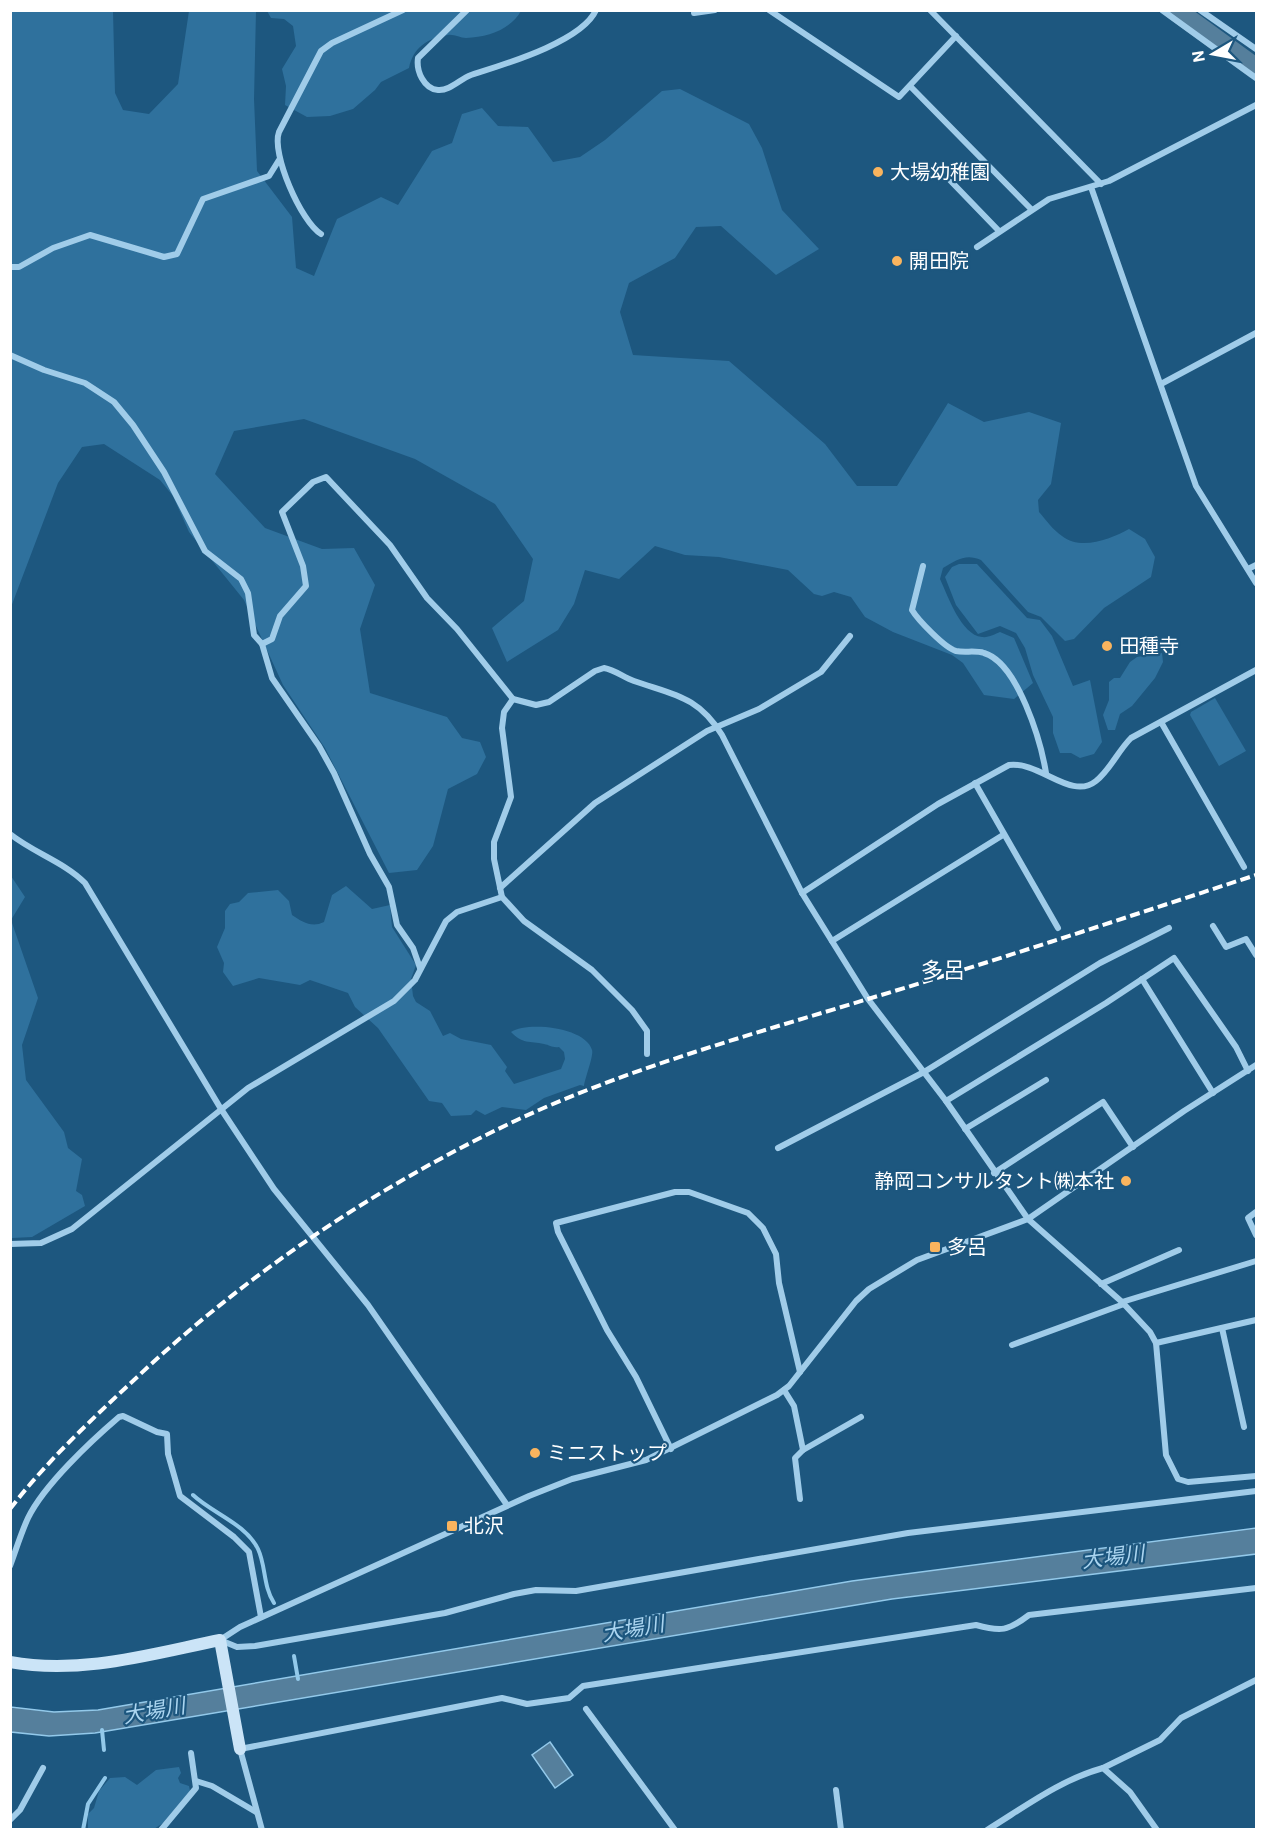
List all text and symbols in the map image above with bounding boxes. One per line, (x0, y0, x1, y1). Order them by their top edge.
north arrow (1183, 24, 1243, 84)
text: N (1188, 49, 1209, 64)
place label: 大場幼稚園 (890, 160, 990, 184)
marker: 大場幼稚園 (871, 165, 885, 179)
place label: 開田院 (909, 249, 969, 273)
marker: 開田院 (890, 254, 904, 268)
place label: 田種寺 (1119, 634, 1179, 658)
marker: 田種寺 (1100, 639, 1114, 653)
district label: 多呂 (921, 958, 965, 983)
place label: 静岡コンサルタント㈱本社 (874, 1169, 1114, 1193)
marker: 静岡コンサルタント㈱本社 (1119, 1174, 1133, 1188)
place label: 多呂 (947, 1235, 987, 1259)
marker: 多呂 (928, 1240, 942, 1254)
place label: ミニストップ (547, 1441, 667, 1465)
marker: ミニストップ (528, 1446, 542, 1460)
place label: 北沢 (464, 1514, 504, 1538)
marker: 北沢 (445, 1519, 459, 1533)
water label: 大場川 (1080, 1541, 1148, 1573)
water label: 大場川 (600, 1611, 668, 1646)
water label: 大場川 (121, 1693, 189, 1728)

